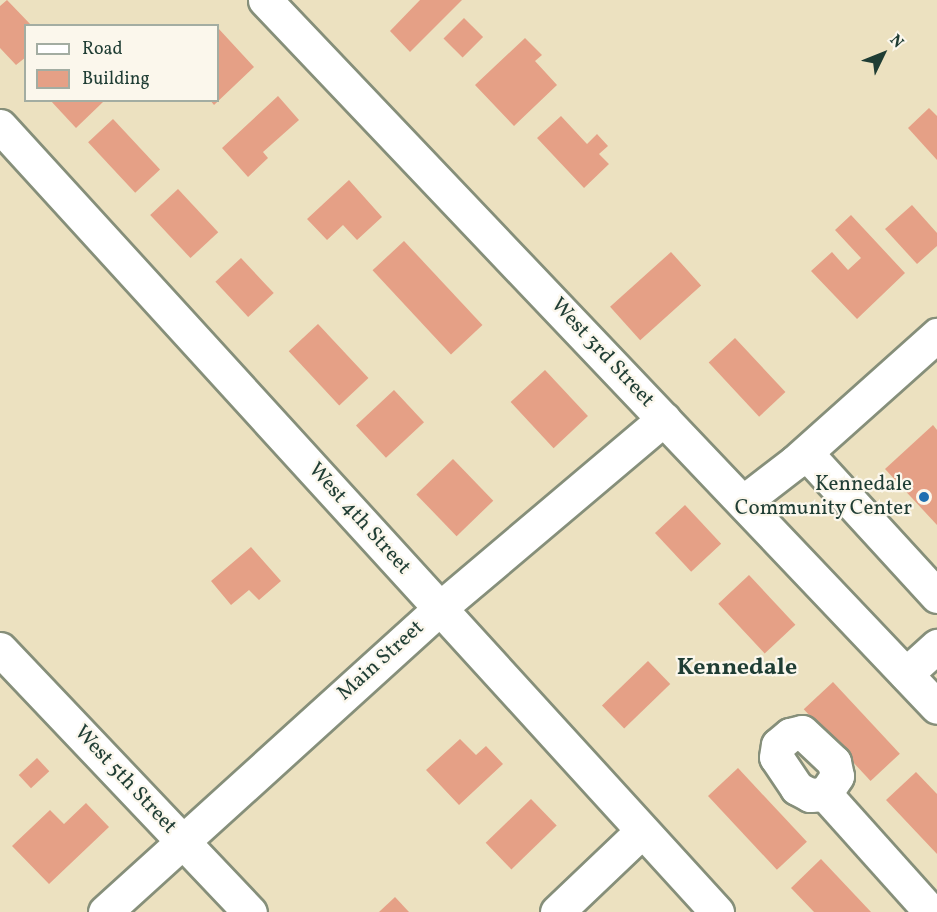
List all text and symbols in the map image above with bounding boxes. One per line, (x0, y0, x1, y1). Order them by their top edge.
legend (24, 24, 219, 102)
north arrow (853, 24, 913, 84)
text: N (884, 30, 908, 53)
text: Road (82, 37, 123, 62)
text: Building (82, 67, 150, 92)
street label: West 3rd Street (545, 293, 659, 413)
street label: West 4th Street (302, 458, 416, 580)
place label: Kennedale Community Center (734, 472, 912, 522)
marker: Kennedale Community Center (917, 490, 931, 504)
street label: Main Street (332, 615, 430, 707)
district label: Kennedale (677, 655, 797, 683)
street label: West 5th Street (68, 721, 182, 839)

